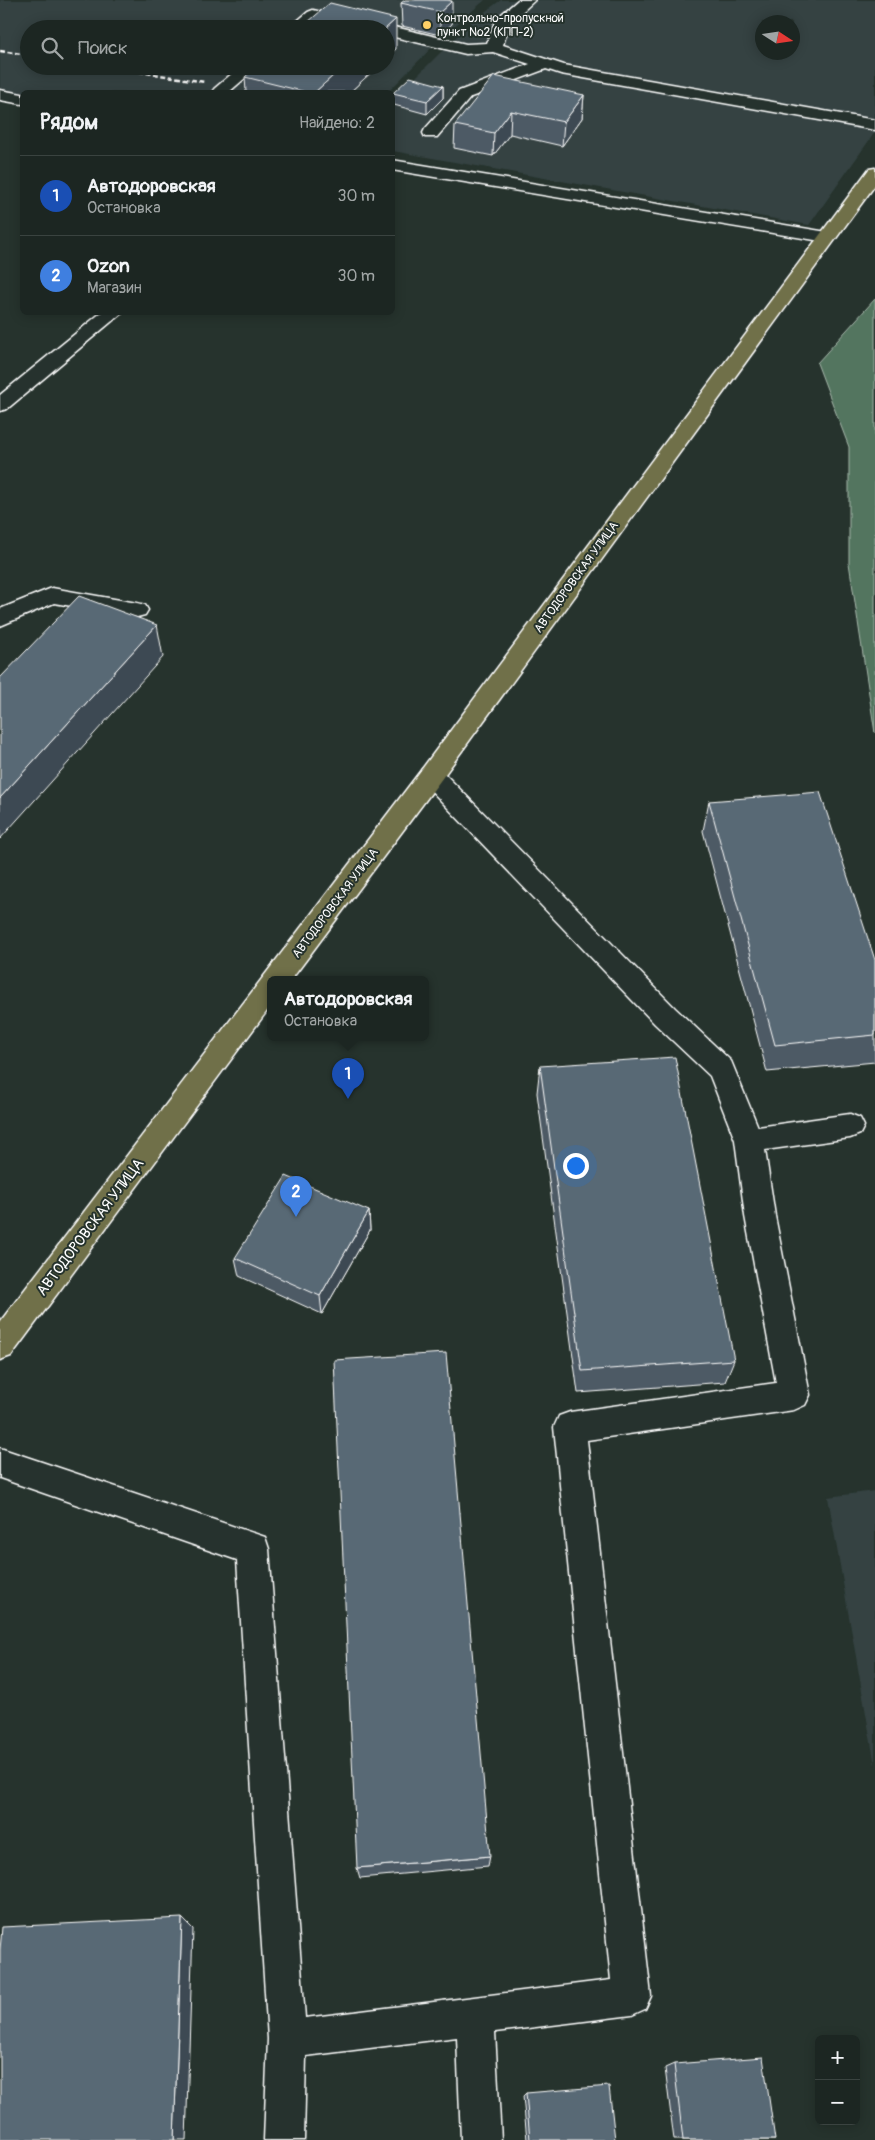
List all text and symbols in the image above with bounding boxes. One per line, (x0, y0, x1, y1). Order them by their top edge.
place label: Контрольно-пропускной пункт №2 (КПП-2) (437, 11, 564, 40)
north arrow (755, 15, 800, 60)
marker: Контрольно-пропускной пункт №2 (КПП-2) (421, 19, 433, 31)
search box (20, 20, 395, 75)
icon: search (38, 34, 66, 62)
text: Поиск (78, 36, 128, 60)
text: Рядом (40, 109, 98, 136)
text: Найдено: 2 (299, 113, 375, 133)
text: Автодоровская (87, 174, 216, 198)
text: 1 (53, 186, 59, 206)
text: 30 m (337, 186, 375, 206)
text: Остановка (87, 198, 161, 218)
text: Ozon (87, 254, 130, 278)
text: 2 (52, 266, 60, 286)
text: 30 m (337, 266, 375, 286)
text: Магазин (87, 278, 142, 298)
street label: АВТОДОРОВСКАЯ УЛИЦА (531, 519, 622, 636)
street label: АВТОДОРОВСКАЯ УЛИЦА (289, 845, 382, 961)
popup (267, 976, 429, 1041)
text: Автодоровская (284, 987, 412, 1011)
text: Остановка (284, 1011, 357, 1031)
pin: 1 (332, 1058, 364, 1099)
your location (563, 1153, 589, 1179)
street label: АВТОДОРОВСКАЯ УЛИЦА (33, 1155, 148, 1300)
pin: 2 (280, 1176, 312, 1217)
map controls (815, 2035, 860, 2125)
button: + (815, 2035, 860, 2080)
button: − (815, 2080, 860, 2125)

